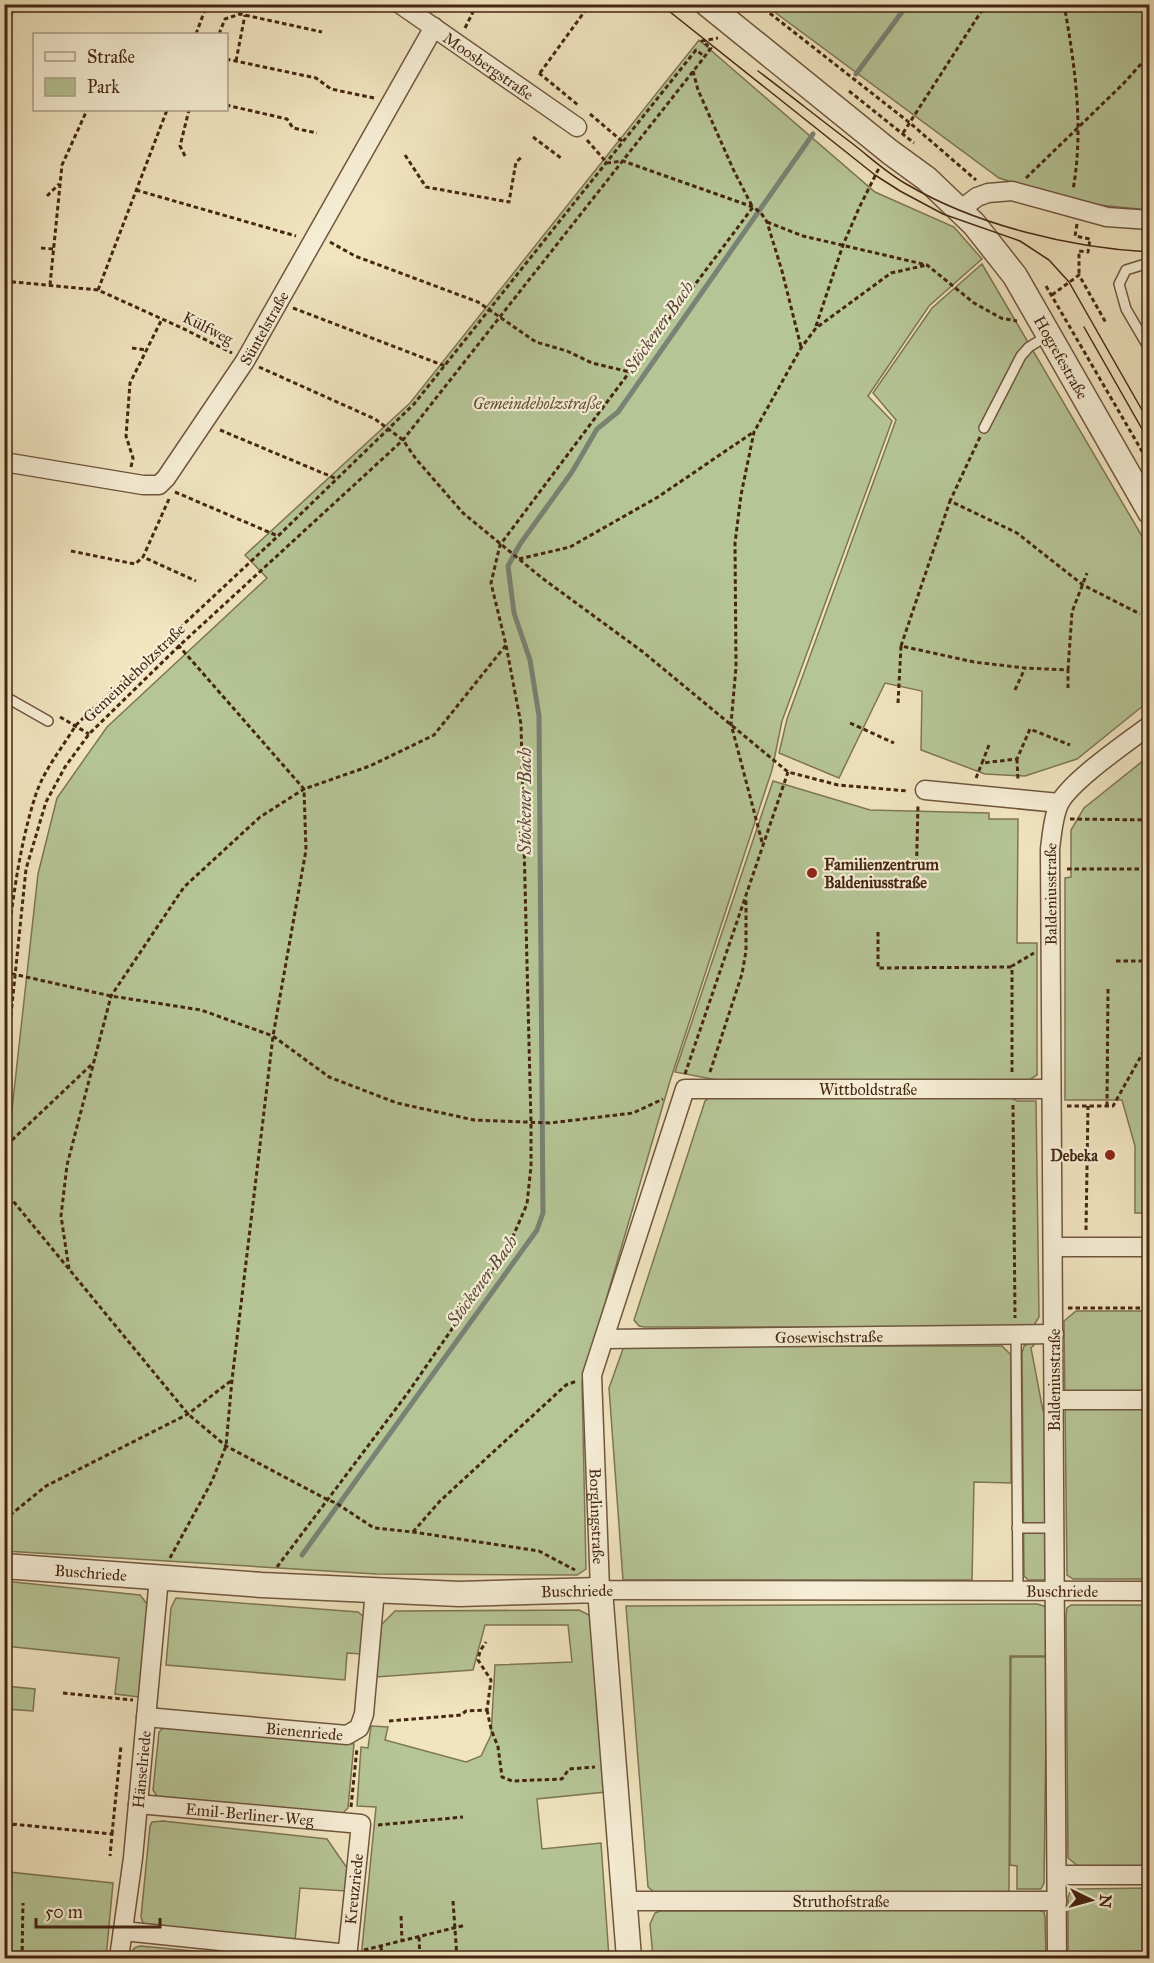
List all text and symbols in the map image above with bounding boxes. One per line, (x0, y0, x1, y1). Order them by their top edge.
street label: Moosbergstraße (440, 28, 538, 104)
legend (33, 33, 228, 111)
text: Straße (87, 46, 135, 68)
text: Park (87, 76, 120, 98)
water label: Stöckener Bach (619, 277, 699, 378)
street label: Süntelstraße (235, 287, 292, 368)
street label: Külfweg (179, 307, 237, 350)
street label: Hogrefestraße (1030, 312, 1093, 403)
park label: Gemeindeholzstraße (473, 394, 602, 413)
street label: Gemeindeholzstraße (79, 619, 189, 726)
water label: Stöckener Bach (514, 747, 536, 855)
street label: Baldeniusstraße (1041, 841, 1060, 946)
place label: Familienzentrum Baldeniusstraße (824, 855, 940, 892)
marker: Familienzentrum Baldeniusstraße (805, 866, 819, 880)
street label: Wittboldstraße (819, 1080, 917, 1099)
place label: Debeka (1050, 1146, 1099, 1165)
marker: Debeka (1103, 1148, 1117, 1162)
water label: Stöckener Bach (441, 1231, 522, 1332)
street label: Gosewischstraße (775, 1326, 883, 1347)
street label: Baldeniusstraße (1045, 1328, 1064, 1431)
street label: Borglingstraße (586, 1468, 609, 1565)
street label: Buschriede (54, 1560, 128, 1585)
street label: Buschriede (541, 1581, 614, 1601)
street label: Buschriede (1026, 1581, 1099, 1600)
street label: Bienenriede (265, 1718, 344, 1744)
street label: Hänselriede (128, 1729, 154, 1809)
street label: Emil-Berliner-Weg (185, 1799, 315, 1830)
street label: Kreuzriede (341, 1852, 367, 1926)
north arrow (1061, 1870, 1121, 1930)
scale bar (36, 1891, 160, 1929)
street label: Struthofstraße (793, 1892, 890, 1911)
text: N (1095, 1894, 1116, 1909)
text: 50 m (45, 1901, 83, 1923)

